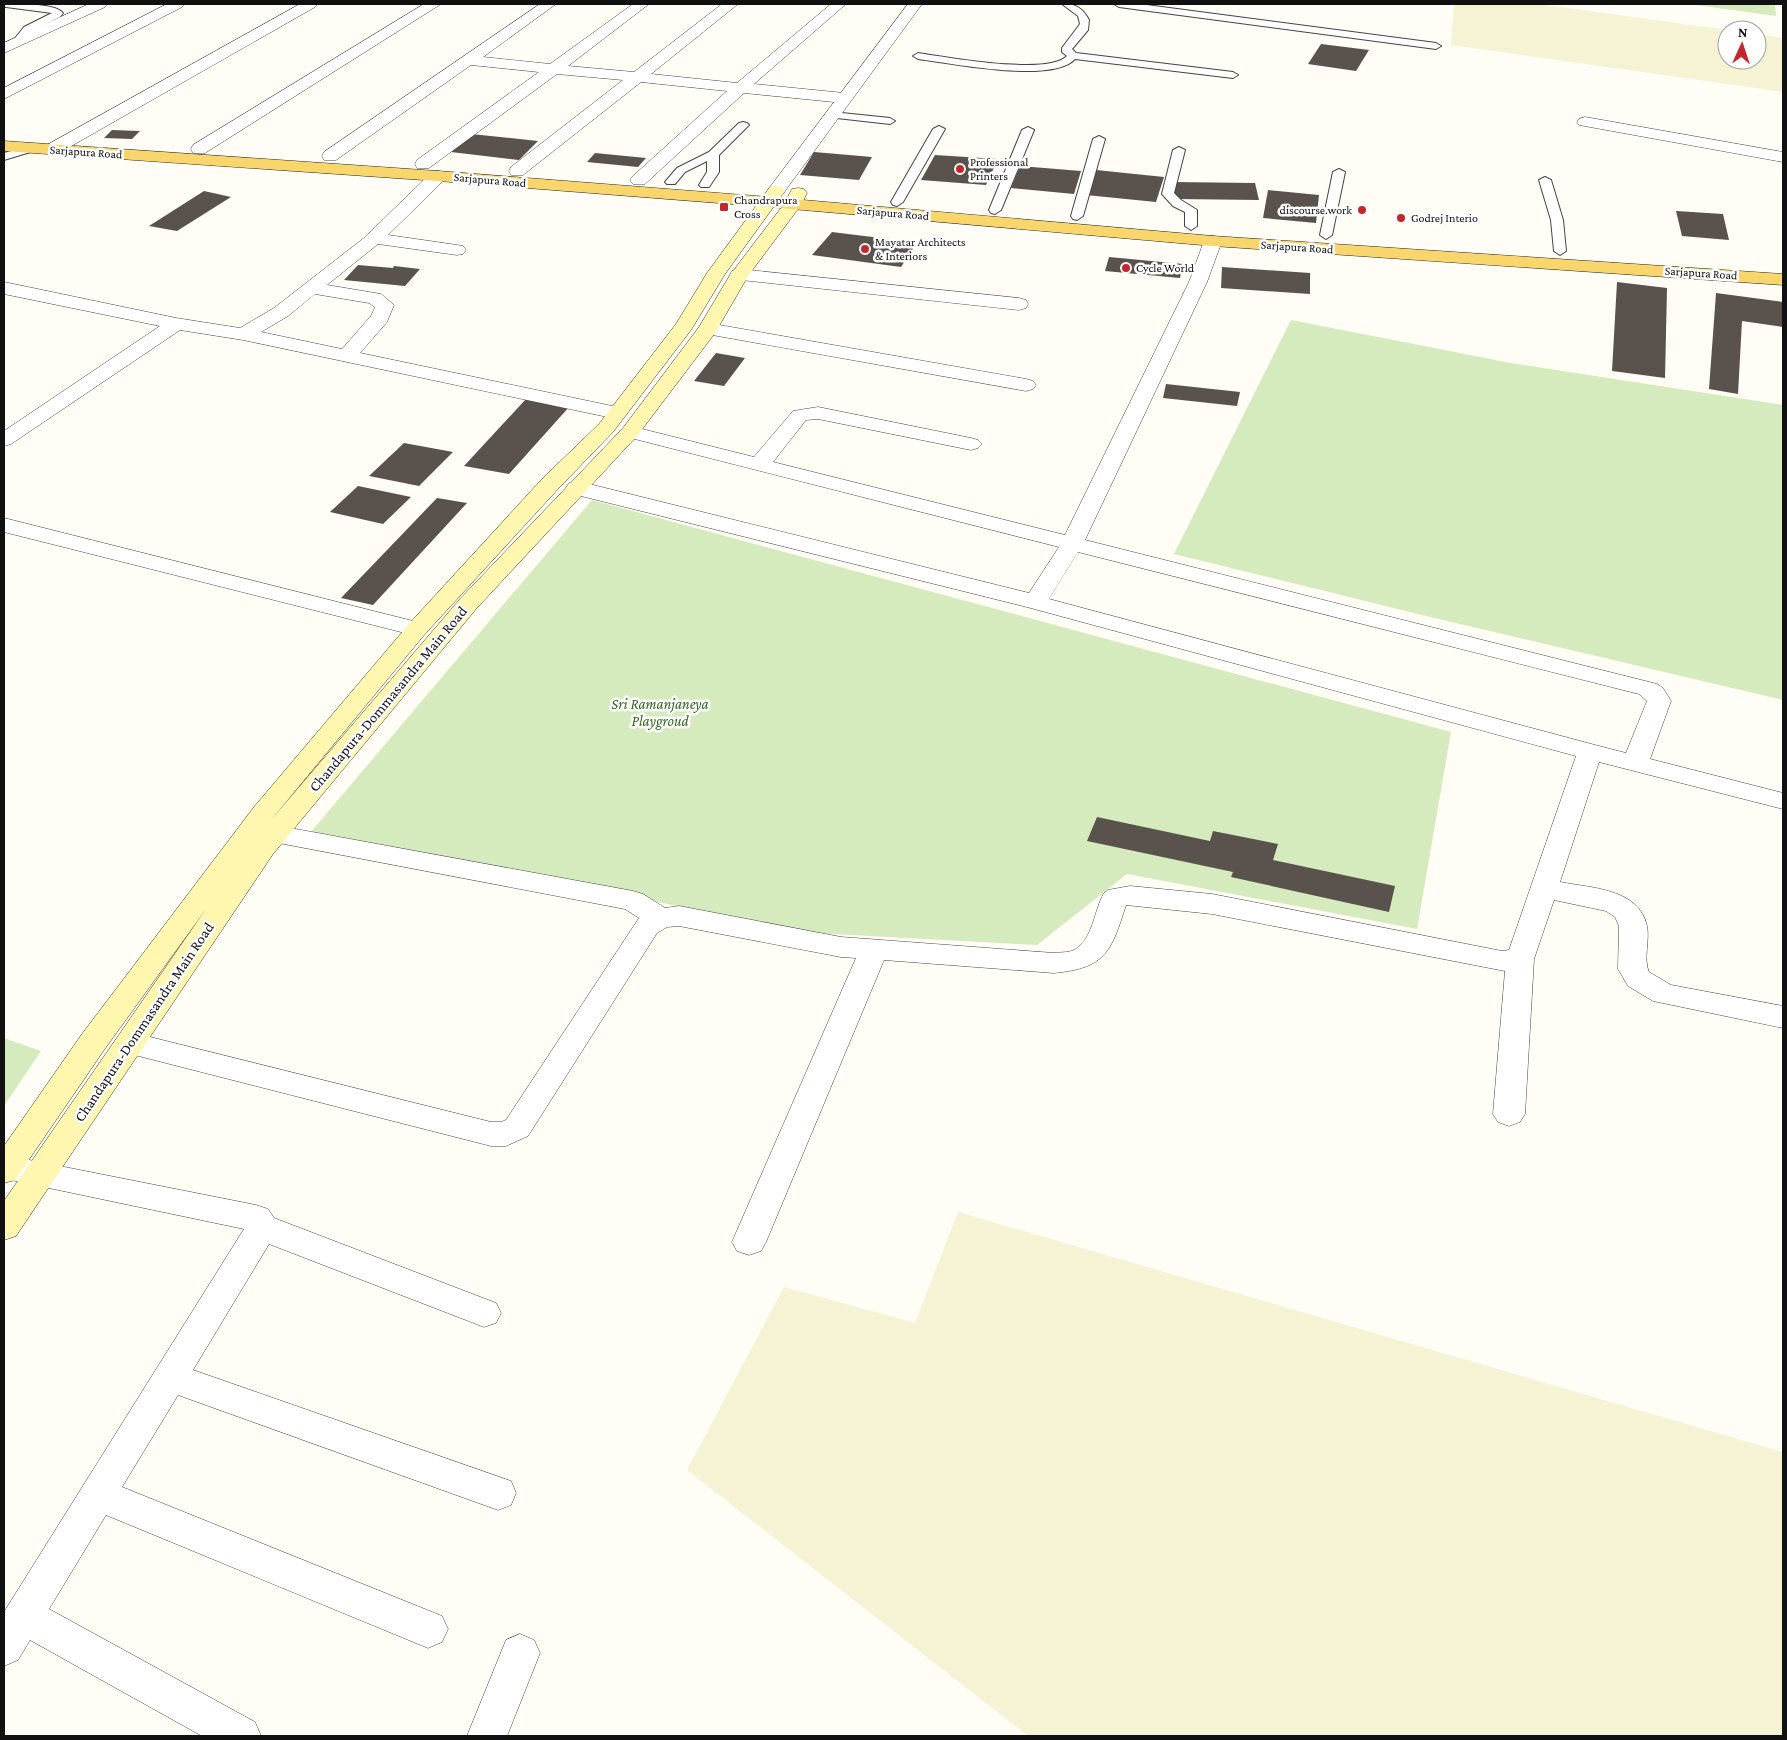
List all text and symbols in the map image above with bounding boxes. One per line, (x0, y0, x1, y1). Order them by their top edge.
north arrow (1717, 20, 1767, 70)
text: N (1737, 24, 1748, 40)
street label: Sarjapura Road (49, 142, 123, 162)
place label: Professional Printers (970, 155, 1028, 183)
marker: Professional Printers (954, 163, 966, 175)
street label: Sarjapura Road (453, 170, 528, 190)
place label: Chandrapura Cross (734, 193, 798, 221)
marker: Chandrapura Cross (718, 201, 730, 213)
street label: Sarjapura Road (856, 203, 931, 223)
place label: discourse.work (1280, 203, 1352, 217)
marker: discourse.work (1356, 204, 1368, 216)
place label: Godrej Interio (1411, 211, 1478, 225)
marker: Godrej Interio (1395, 212, 1407, 224)
place label: Mayatar Architects & Interiors (875, 235, 966, 263)
street label: Sarjapura Road (1260, 237, 1334, 257)
marker: Mayatar Architects & Interiors (859, 243, 871, 255)
place label: Cycle World (1136, 261, 1195, 275)
marker: Cycle World (1120, 262, 1132, 274)
street label: Sarjapura Road (1664, 263, 1738, 283)
street label: Chandapura-Dommasandra Main Road (306, 603, 471, 795)
park label: Sri Ramanjaneya Playgroud (611, 696, 709, 730)
street label: Chandapura-Dommasandra Main Road (71, 919, 218, 1125)

